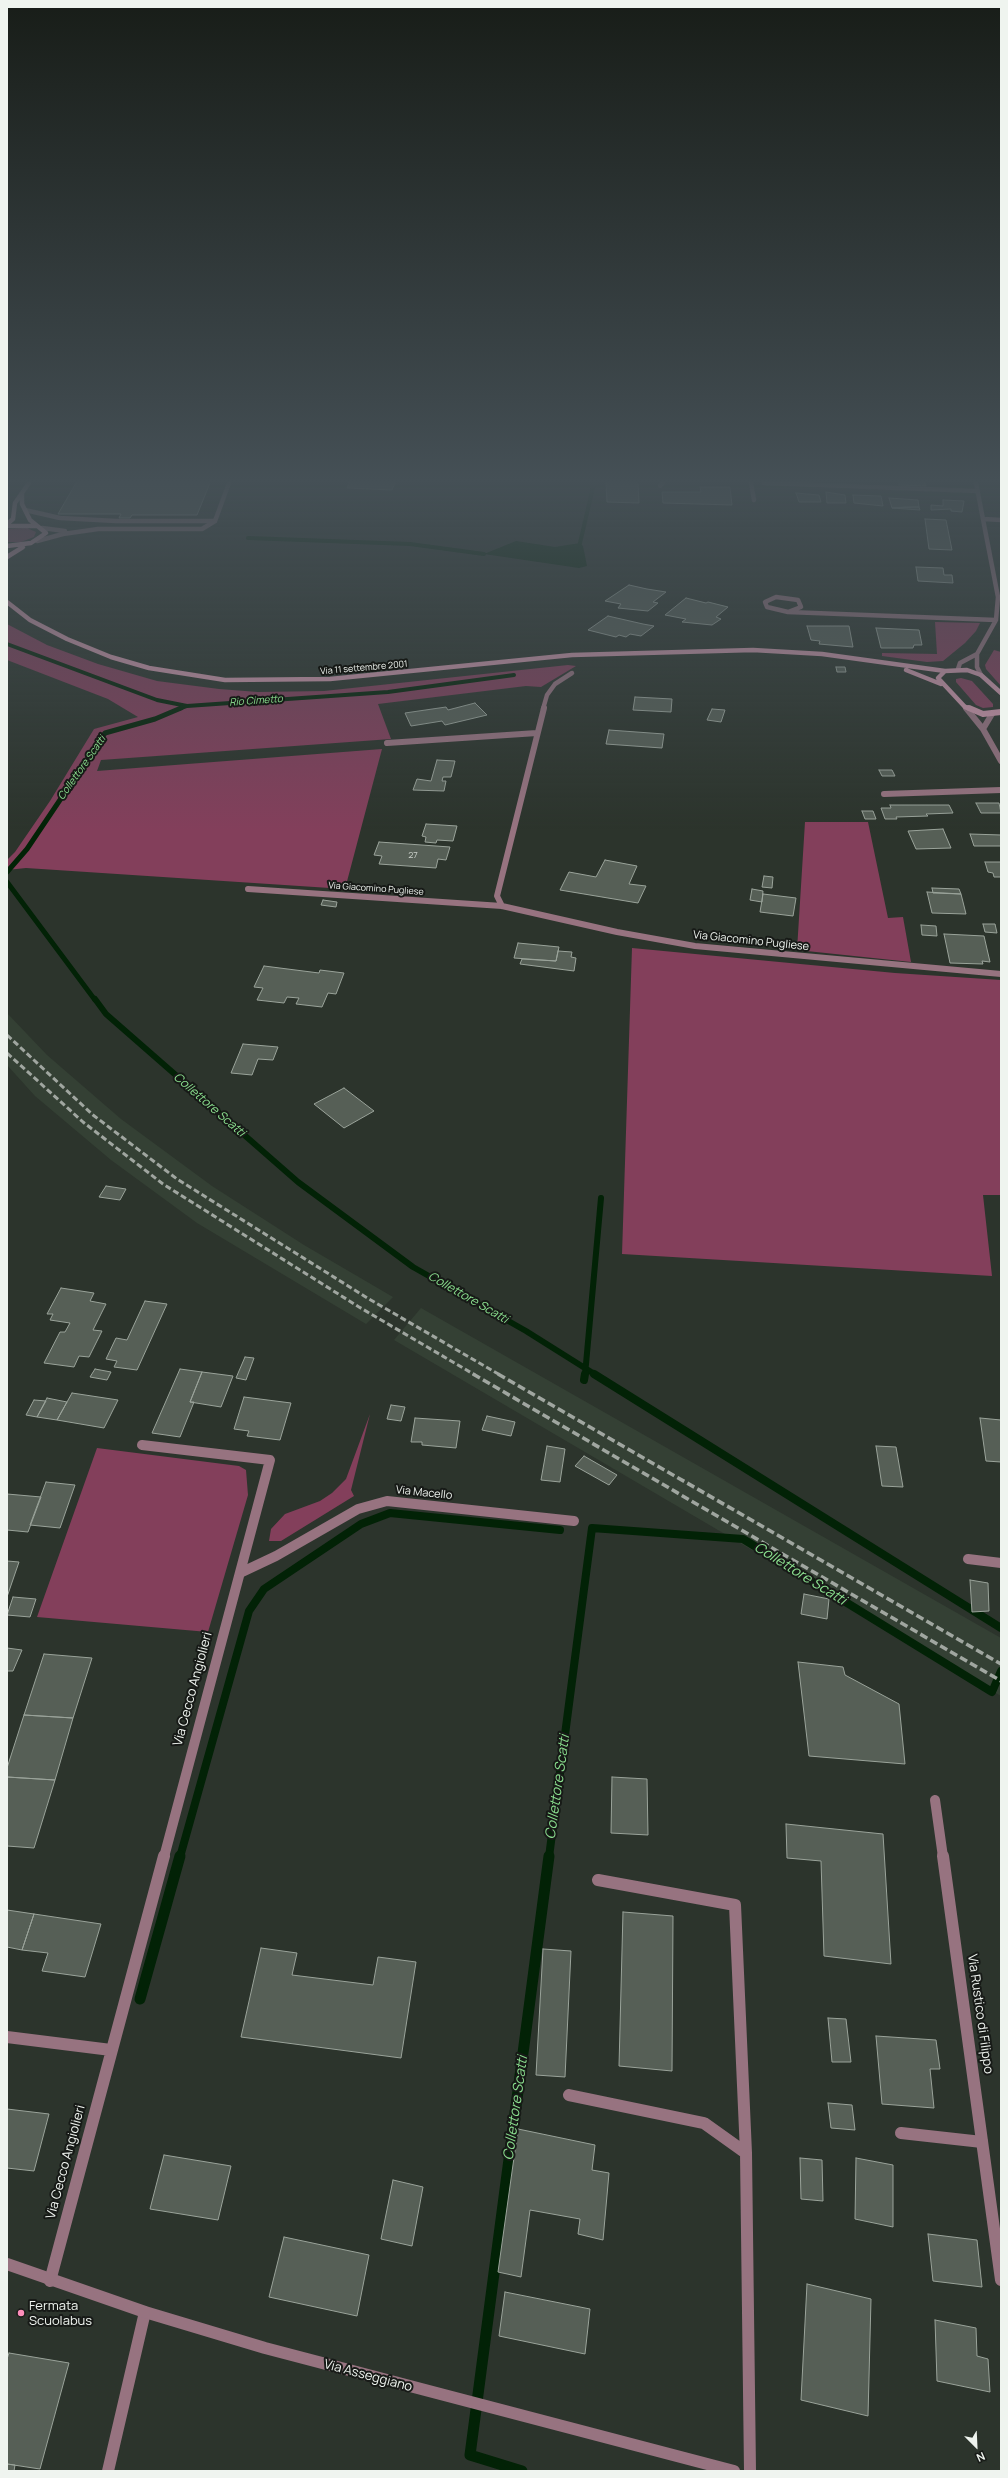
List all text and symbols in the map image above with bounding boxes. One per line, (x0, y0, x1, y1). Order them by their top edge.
street label: Via 11 settembre 2001 (320, 659, 408, 677)
water label: Rio Cimetto (229, 693, 283, 709)
water label: Collettore Scatti (56, 734, 108, 802)
house number: 27 (408, 850, 418, 860)
street label: Via Giacomino Pugliese (328, 880, 424, 898)
street label: Via Giacomino Pugliese (692, 928, 810, 954)
water label: Collettore Scatti (170, 1070, 248, 1140)
water label: Collettore Scatti (425, 1269, 511, 1327)
street label: Via Macello (395, 1483, 453, 1503)
water label: Collettore Scatti (751, 1539, 849, 1609)
street label: Via Cecco Angiolieri (170, 1630, 216, 1748)
water label: Collettore Scatti (542, 1734, 574, 1840)
street label: Via Rustico di Filippo (964, 1953, 996, 2075)
water label: Collettore Scatti (500, 2055, 532, 2161)
street label: Via Cecco Angiolieri (43, 2103, 89, 2221)
place label: Fermata Scuolabus (29, 2298, 92, 2329)
marker: Fermata Scuolabus (16, 2308, 26, 2318)
street label: Via Asseggiano (322, 2357, 414, 2395)
north arrow (956, 2426, 996, 2466)
text: N (974, 2449, 988, 2466)

